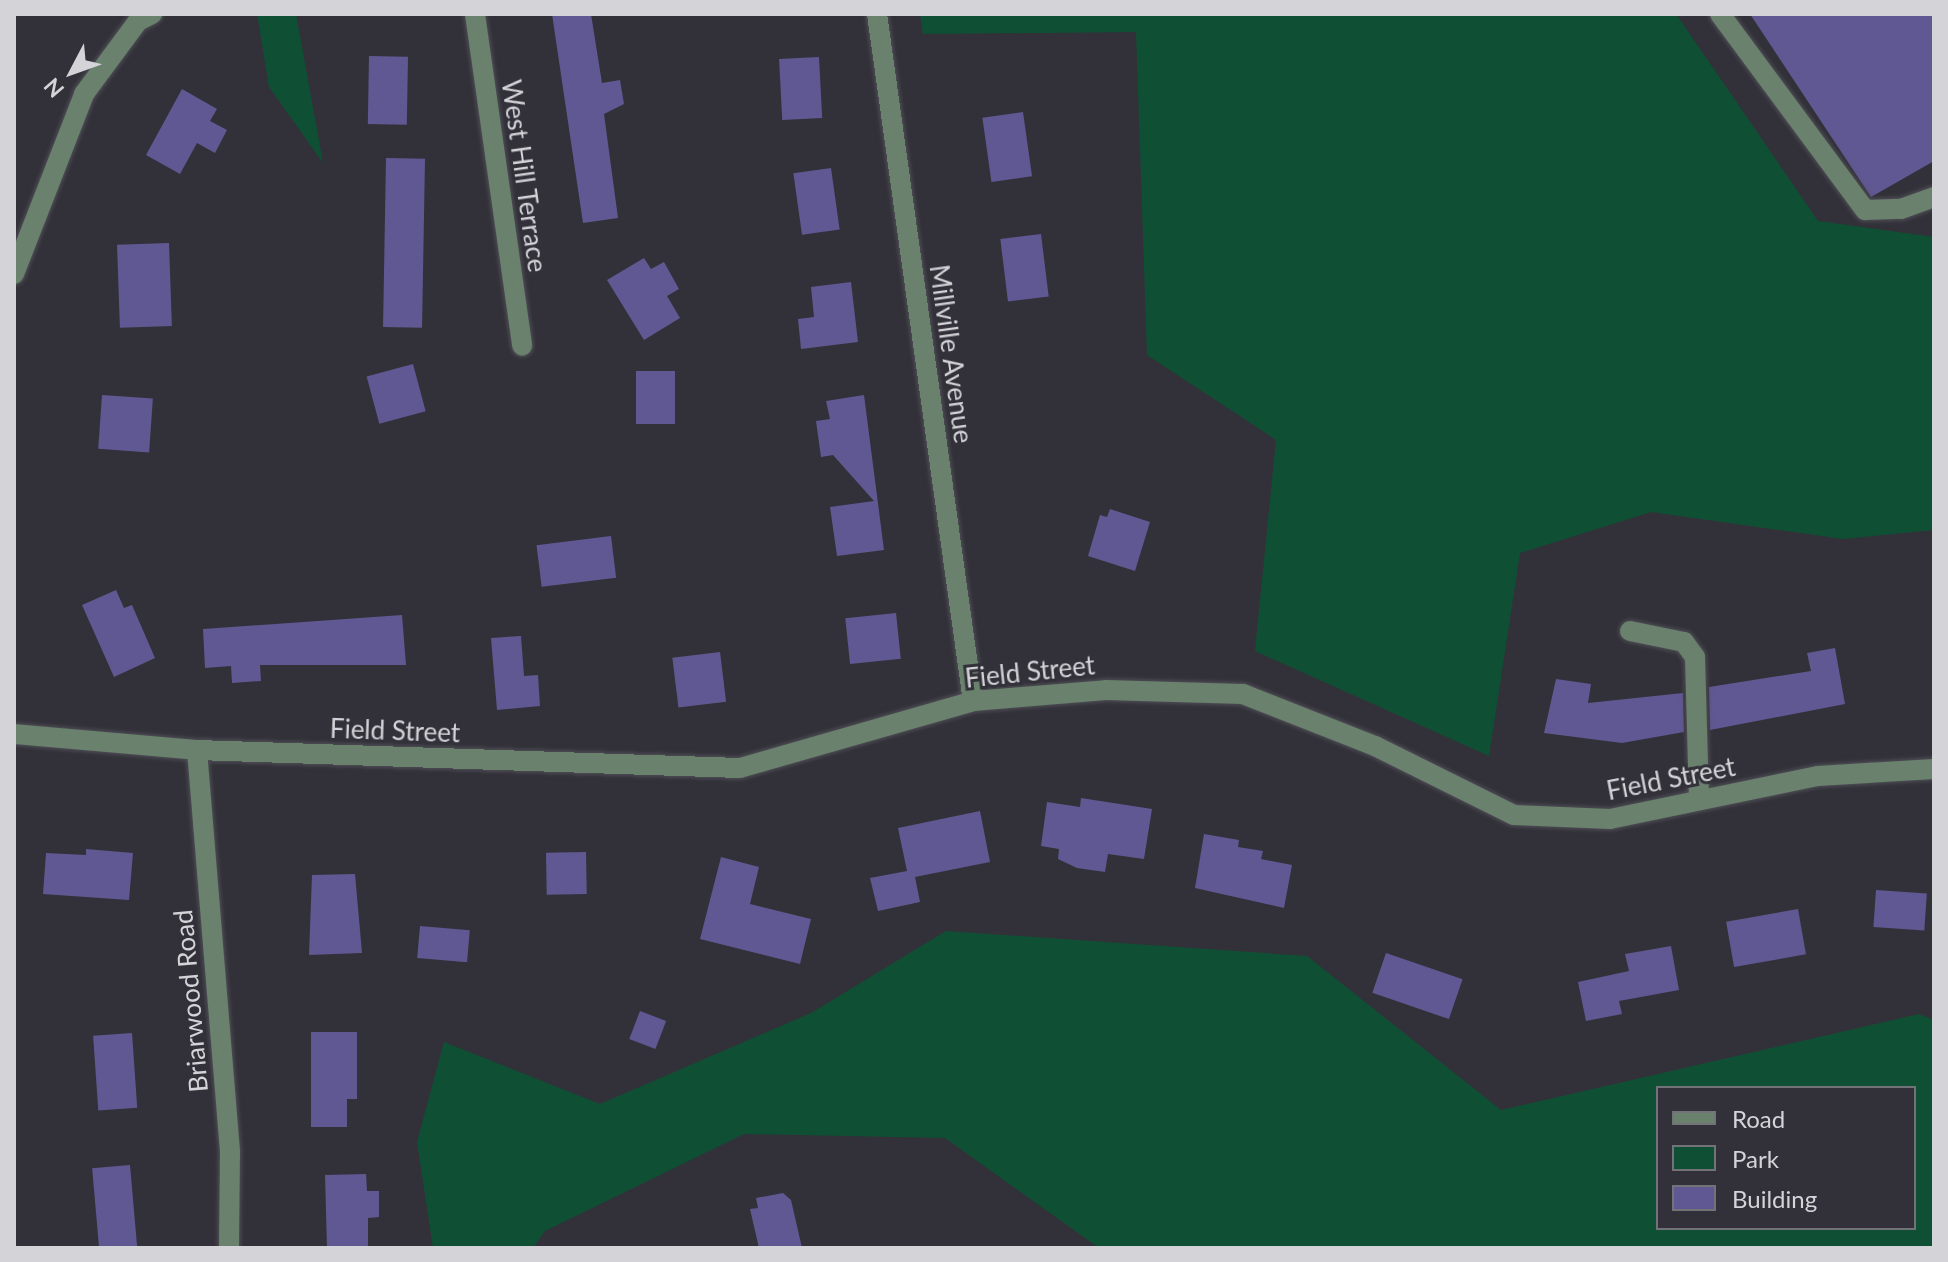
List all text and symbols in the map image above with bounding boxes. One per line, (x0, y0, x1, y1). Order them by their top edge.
north arrow (32, 32, 112, 112)
text: N (38, 73, 69, 103)
street label: West Hill Terrace (495, 77, 553, 275)
street label: Millville Avenue (923, 262, 979, 446)
street label: Field Street (964, 650, 1096, 694)
street label: Field Street (329, 713, 461, 749)
street label: Field Street (1604, 751, 1738, 807)
street label: Briarwood Road (167, 908, 215, 1094)
legend (1656, 1086, 1916, 1230)
text: Road (1732, 1104, 1785, 1133)
text: Park (1732, 1144, 1779, 1173)
text: Building (1732, 1184, 1817, 1213)

